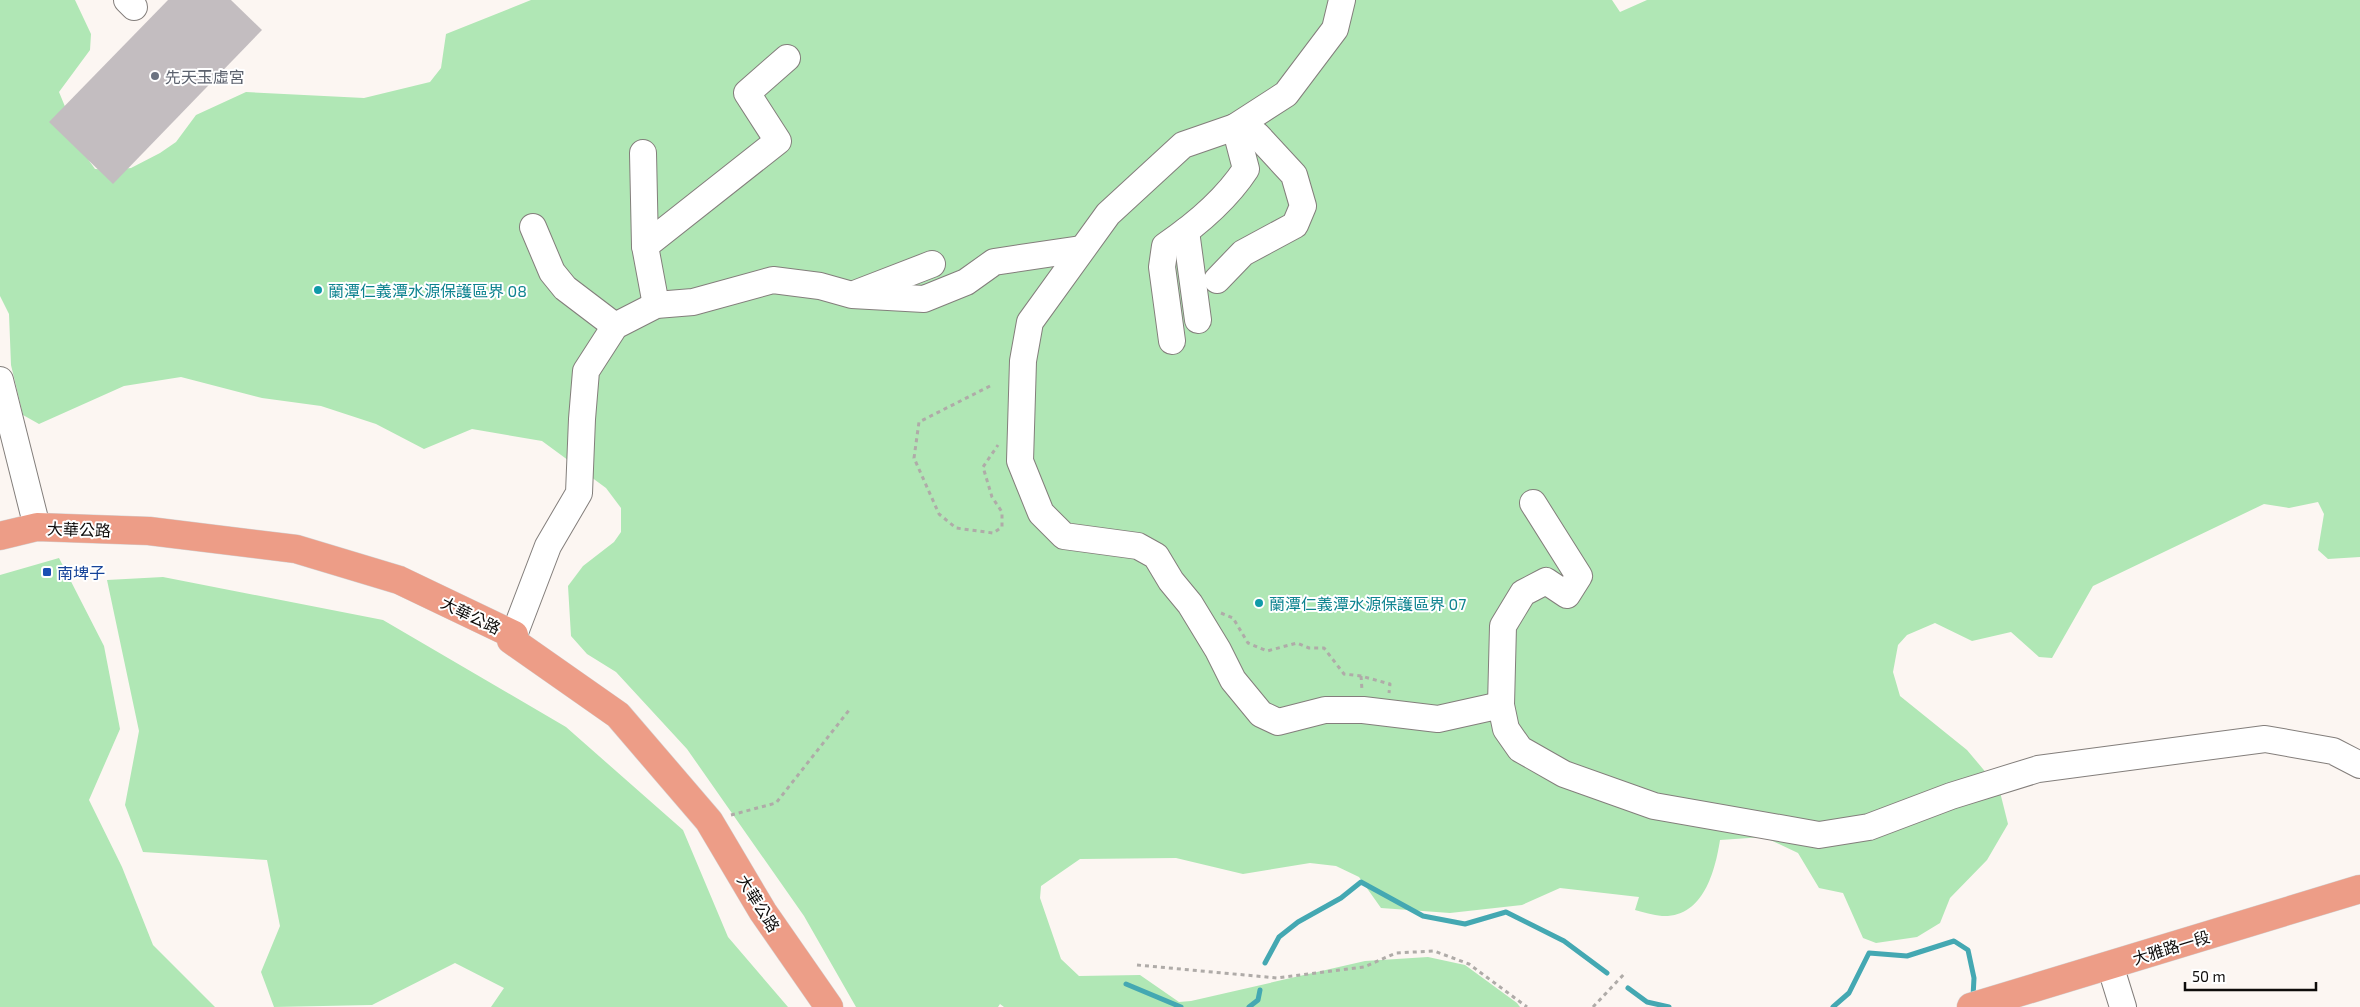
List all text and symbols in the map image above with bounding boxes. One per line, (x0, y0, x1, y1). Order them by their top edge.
place label: 先天玉虛宮 (165, 67, 245, 86)
marker: 先天玉虛宮 (149, 70, 161, 82)
place label: 蘭潭仁義潭水源保護區界 08 (328, 281, 527, 300)
marker: 蘭潭仁義潭水源保護區界 08 (312, 284, 324, 296)
street label: 大華公路 (47, 518, 111, 540)
place label: 南埤子 (57, 563, 105, 582)
marker: 南埤子 (41, 566, 53, 578)
street label: 大華公路 (438, 592, 504, 638)
place label: 蘭潭仁義潭水源保護區界 07 (1269, 594, 1466, 613)
marker: 蘭潭仁義潭水源保護區界 07 (1253, 597, 1265, 609)
street label: 大華公路 (734, 871, 784, 935)
street label: 大雅路一段 (2130, 926, 2212, 968)
scale bar (2185, 960, 2316, 992)
text: 50 m (2192, 967, 2226, 985)

